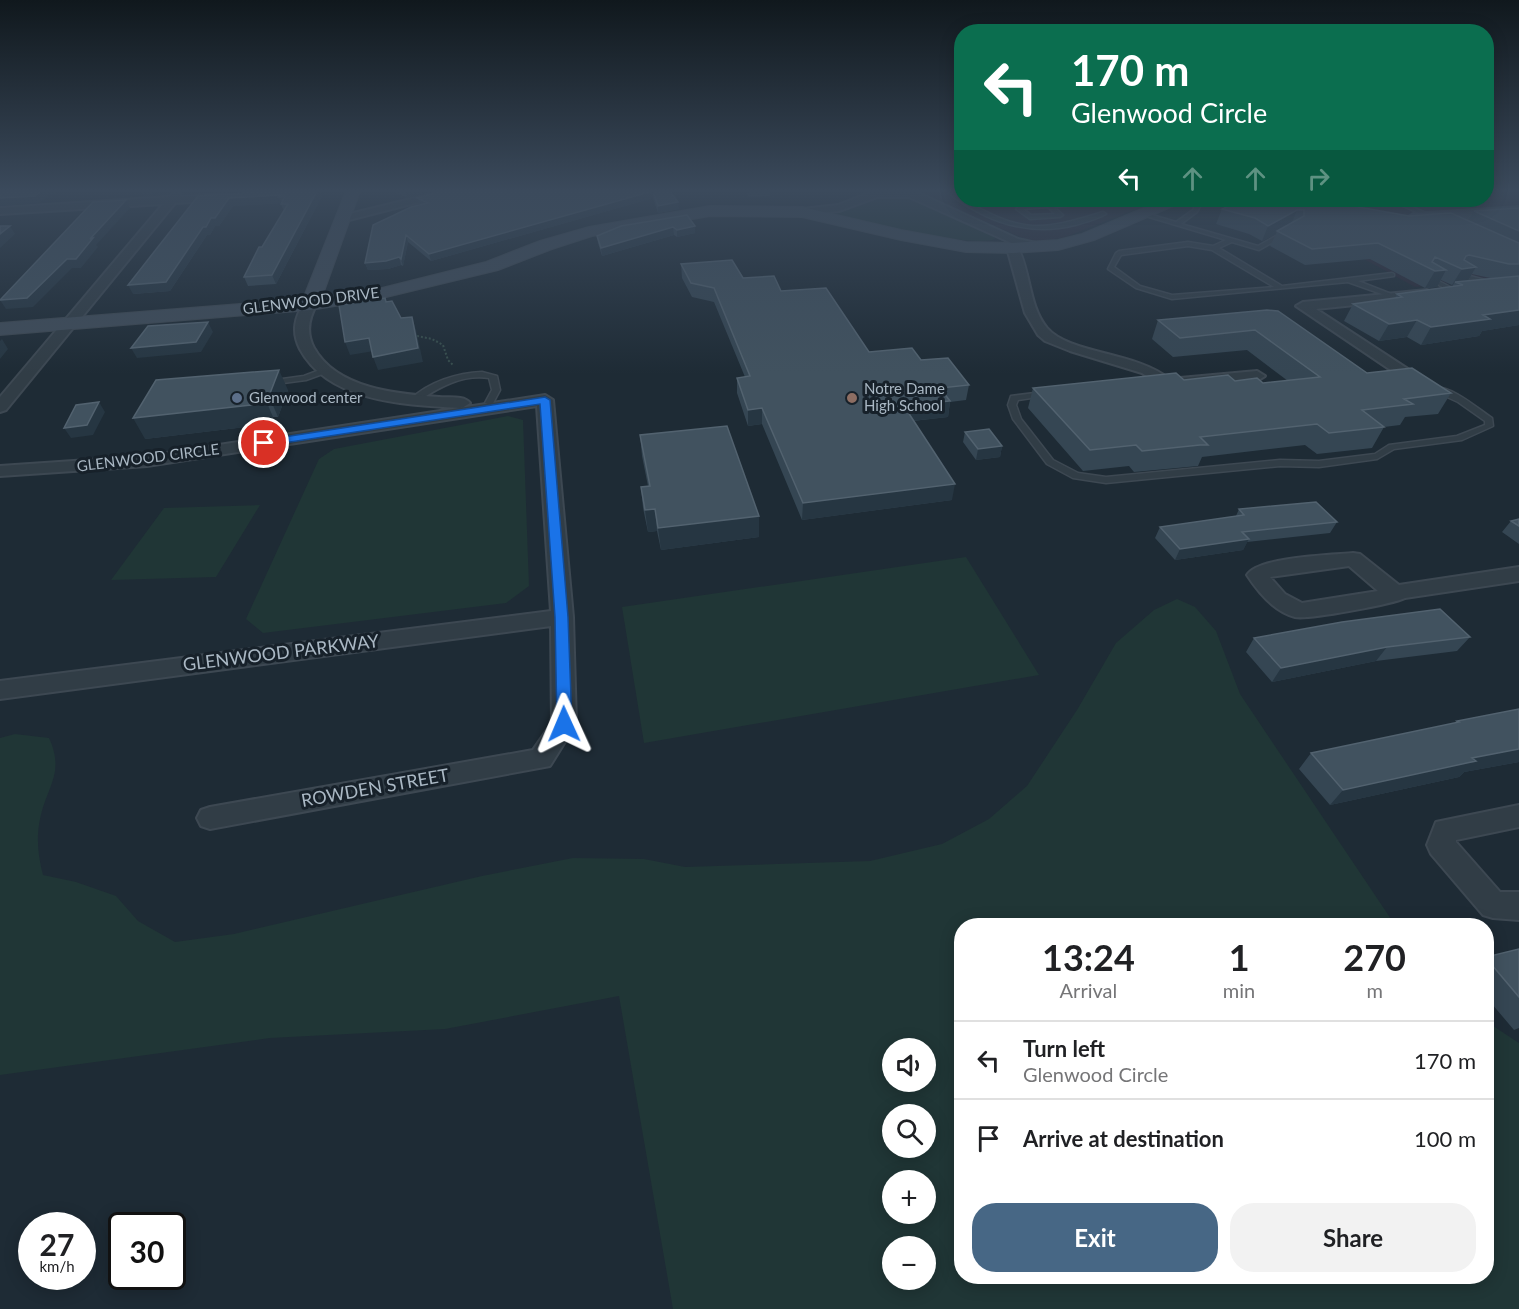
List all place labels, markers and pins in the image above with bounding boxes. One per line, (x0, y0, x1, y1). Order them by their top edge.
place label: Notre Dame High School (864, 379, 945, 414)
place label: Glenwood center (249, 388, 363, 406)
marker: Glenwood center (230, 391, 244, 405)
marker: Notre Dame High School (845, 391, 859, 405)
pin (238, 417, 289, 468)

